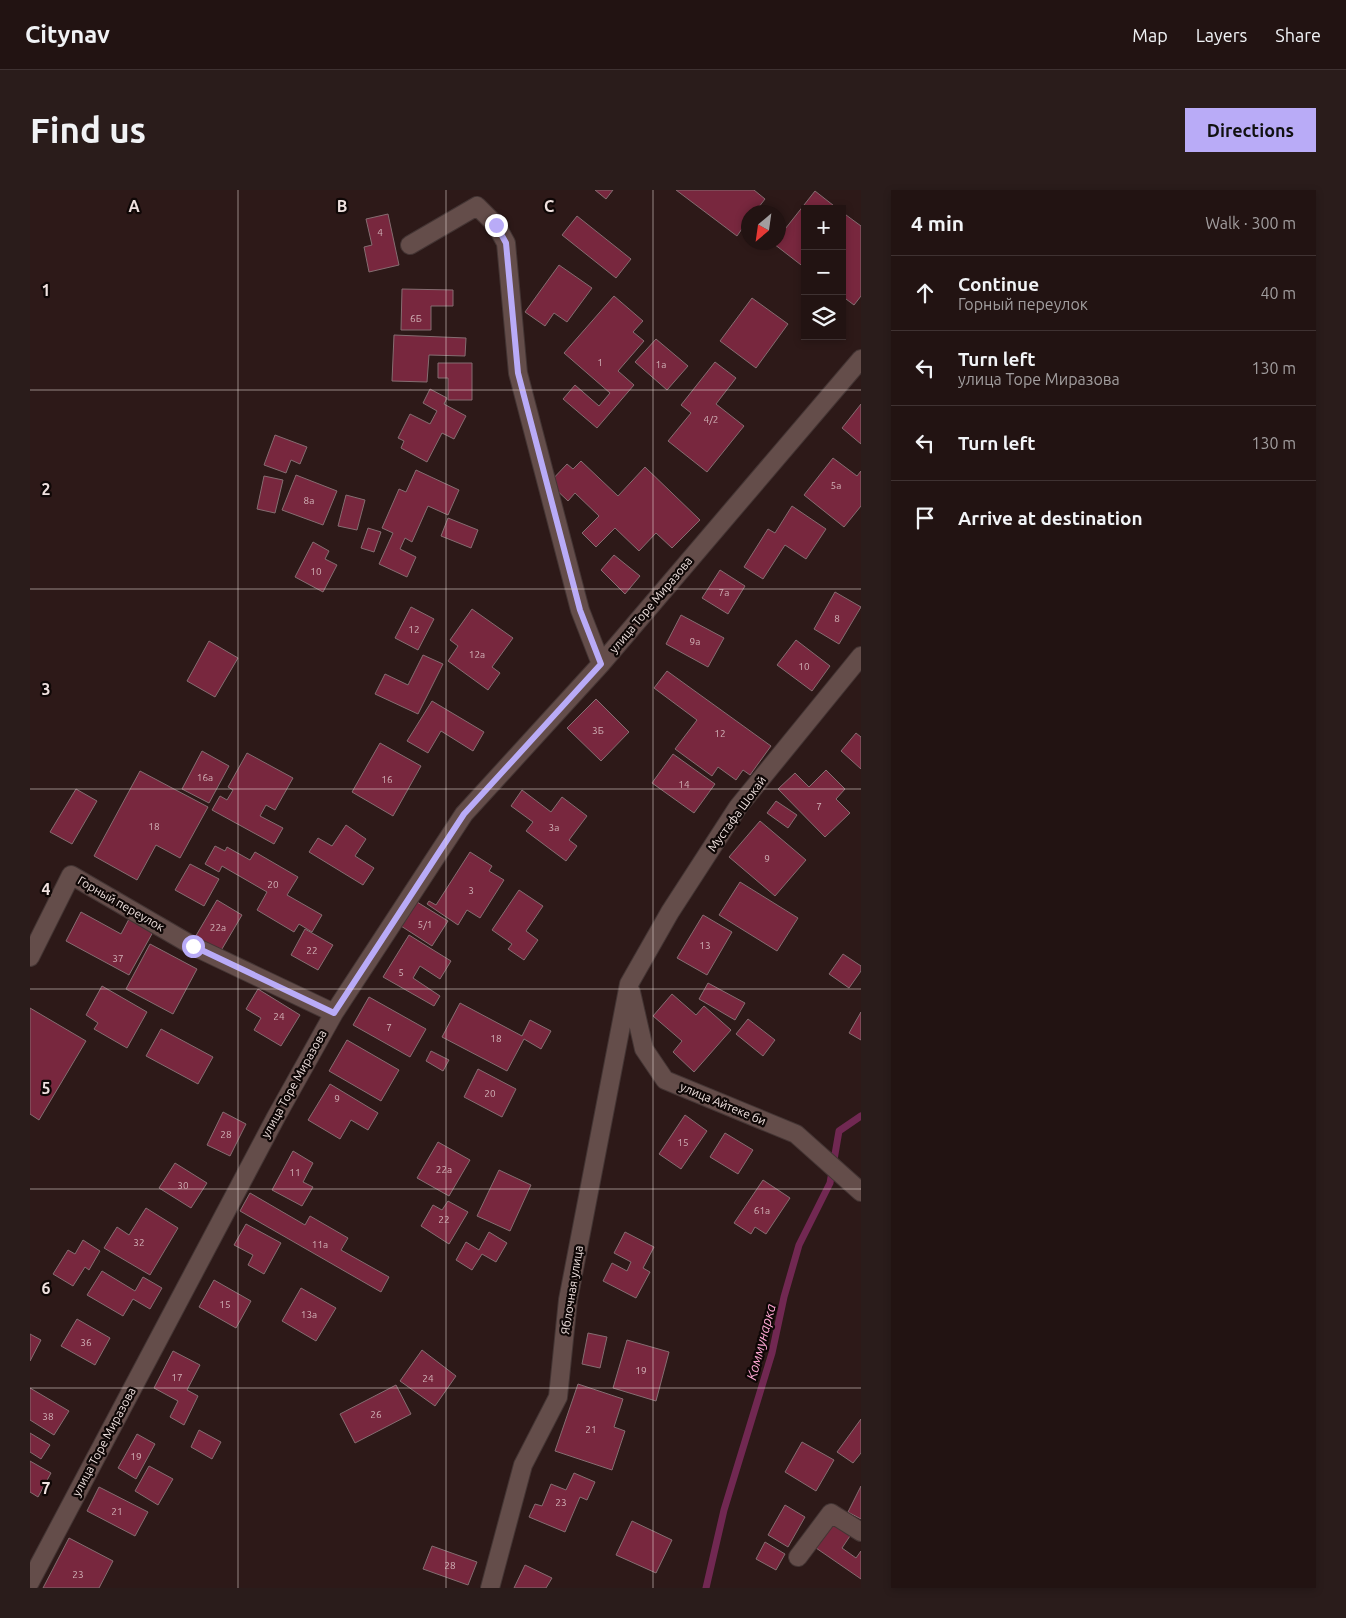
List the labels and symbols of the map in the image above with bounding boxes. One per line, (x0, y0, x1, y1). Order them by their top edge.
text: A (128, 197, 140, 215)
text: B (337, 197, 347, 215)
text: C (544, 197, 554, 215)
north arrow (741, 205, 786, 250)
route end (485, 214, 508, 237)
house number: 4 (377, 227, 383, 238)
text: 1 (41, 281, 51, 299)
house number: 6Б (410, 313, 422, 324)
house number: 1 (597, 357, 603, 368)
house number: 1а (656, 359, 666, 370)
house number: 4/2 (704, 414, 718, 425)
text: 2 (41, 480, 51, 498)
house number: 5а (831, 480, 841, 491)
house number: 8а (304, 495, 314, 506)
street label: улица Торе Миразова (607, 554, 695, 655)
house number: 10 (310, 566, 322, 577)
house number: 7а (719, 587, 729, 598)
house number: 8 (834, 613, 840, 624)
house number: 12 (408, 624, 420, 635)
house number: 9а (690, 636, 700, 647)
house number: 12а (469, 649, 485, 660)
house number: 10 (798, 661, 810, 672)
text: 3 (41, 680, 51, 698)
house number: 3Б (592, 725, 604, 736)
house number: 12 (714, 728, 726, 739)
house number: 16а (197, 772, 213, 783)
house number: 16 (381, 774, 393, 785)
street label: Мустафа Шокай (705, 774, 768, 854)
house number: 14 (678, 779, 690, 790)
house number: 7 (816, 801, 822, 812)
house number: 18 (148, 821, 160, 832)
house number: 3а (549, 822, 559, 833)
house number: 9 (764, 853, 770, 864)
street label: Горный переулок (76, 874, 167, 934)
house number: 20 (267, 879, 279, 890)
text: 4 (41, 880, 51, 898)
house number: 3 (468, 885, 474, 896)
house number: 5/1 (418, 919, 432, 930)
house number: 22а (210, 922, 226, 933)
route start (182, 935, 205, 958)
house number: 13 (699, 940, 711, 951)
house number: 22 (306, 945, 318, 956)
house number: 37 (112, 953, 124, 964)
house number: 5 (398, 967, 404, 978)
house number: 24 (273, 1011, 285, 1022)
house number: 7 (386, 1022, 392, 1033)
street label: улица Торе Миразова (258, 1028, 329, 1140)
house number: 18 (490, 1033, 502, 1044)
text: 5 (41, 1079, 51, 1097)
street label: улица Айтеке би (678, 1080, 768, 1127)
house number: 20 (484, 1088, 496, 1099)
house number: 9 (334, 1093, 340, 1104)
house number: 28 (220, 1129, 232, 1140)
house number: 15 (677, 1137, 689, 1148)
house number: 22а (436, 1164, 452, 1175)
house number: 11 (289, 1167, 301, 1178)
house number: 30 (177, 1180, 189, 1191)
house number: 61а (754, 1205, 770, 1216)
house number: 22 (438, 1214, 450, 1225)
house number: 32 (133, 1237, 145, 1248)
house number: 11а (312, 1239, 328, 1250)
street label: Яблочная улица (558, 1244, 585, 1335)
text: 6 (41, 1279, 51, 1297)
house number: 15 (219, 1299, 231, 1310)
water label: Коммунарка (743, 1302, 779, 1382)
house number: 13а (301, 1309, 317, 1320)
house number: 36 (80, 1337, 92, 1348)
house number: 19 (635, 1365, 647, 1376)
house number: 17 (171, 1372, 183, 1383)
house number: 24 (422, 1373, 434, 1384)
street label: улица Торе Миразова (69, 1385, 138, 1498)
house number: 26 (370, 1409, 382, 1420)
house number: 38 (42, 1411, 54, 1422)
house number: 21 (585, 1424, 597, 1435)
house number: 19 (130, 1451, 142, 1462)
text: 7 (41, 1479, 51, 1497)
house number: 23 (555, 1497, 567, 1508)
house number: 21 (111, 1506, 123, 1517)
house number: 28 (444, 1560, 456, 1571)
house number: 23 (72, 1569, 84, 1580)

